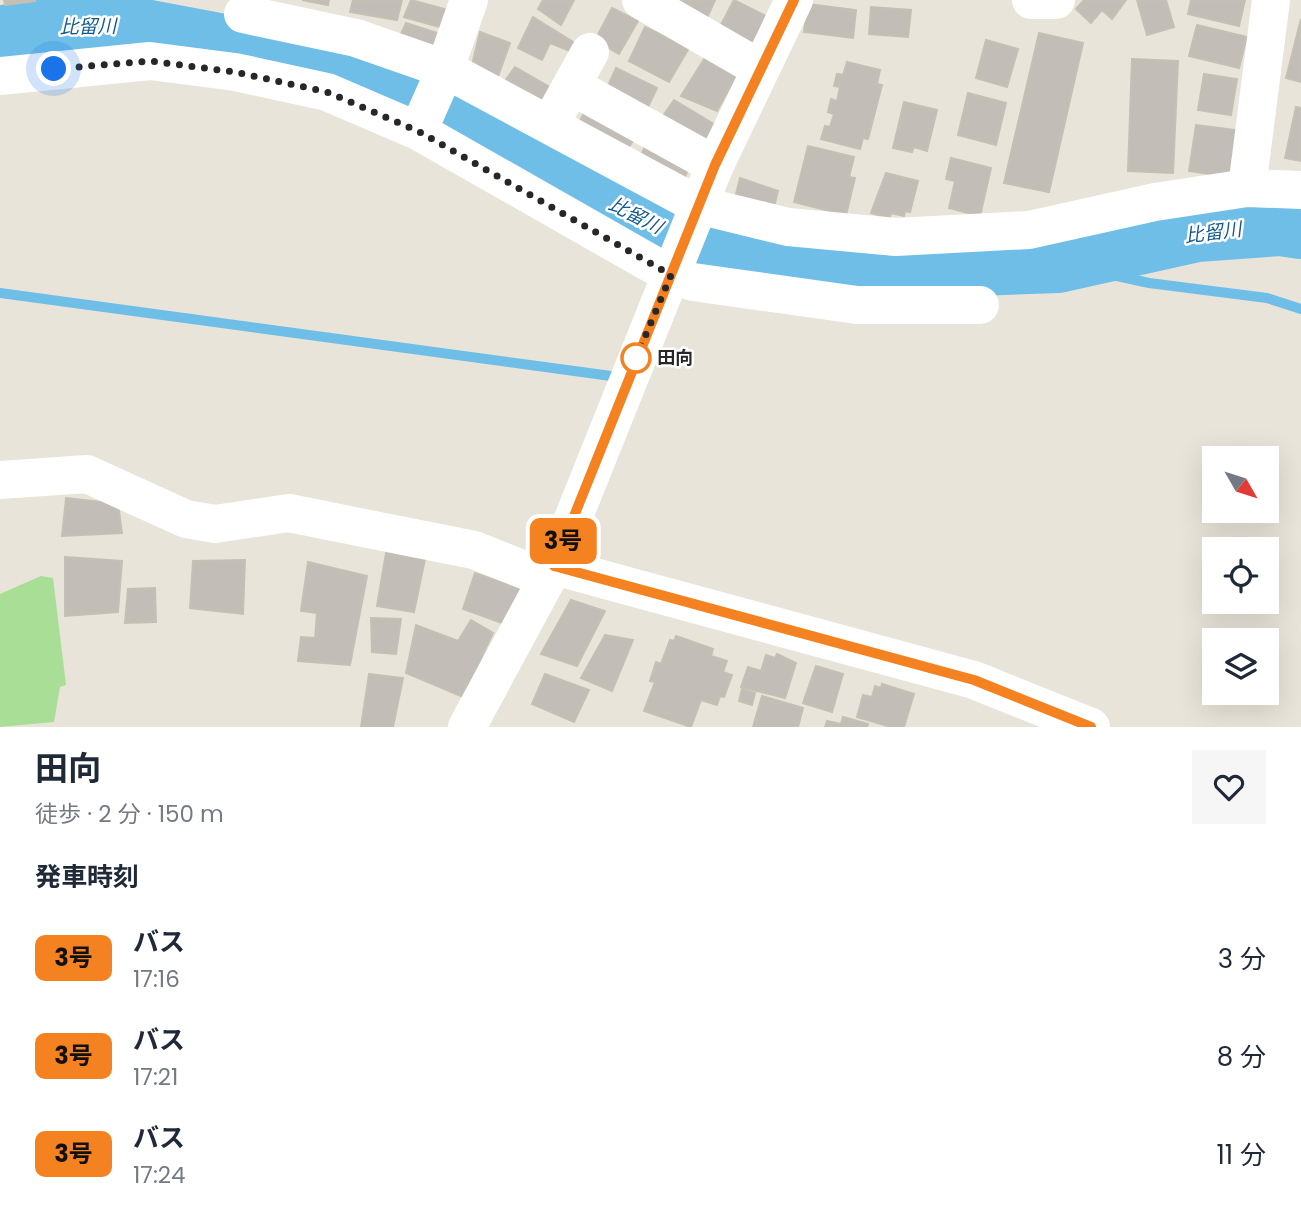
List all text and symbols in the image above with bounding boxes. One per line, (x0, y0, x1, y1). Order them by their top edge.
water label: 比留川 (59, 12, 119, 40)
your location (36, 51, 71, 86)
water label: 比留川 (604, 190, 669, 241)
water label: 比留川 (1183, 215, 1245, 249)
marker: 田向 (621, 343, 651, 373)
place label: 田向 (657, 345, 693, 370)
north arrow (1202, 446, 1279, 523)
map controls (1202, 446, 1279, 705)
line badge: 3号 (532, 518, 594, 564)
text: 3号 (544, 524, 582, 557)
button: locate (1202, 537, 1279, 614)
button: layers (1202, 628, 1279, 705)
text: 田向 (35, 745, 101, 792)
button: heart (1192, 750, 1266, 824)
text: 徒歩 · 2 分 · 150 m (35, 798, 224, 830)
text: 発車時刻 (35, 859, 139, 895)
text: バス (133, 924, 185, 960)
text: 3号 (54, 941, 93, 974)
text: 3 分 (1218, 941, 1266, 977)
text: 17:16 (133, 963, 180, 995)
text: バス (133, 1022, 185, 1058)
text: 3号 (54, 1039, 93, 1072)
text: 8 分 (1217, 1039, 1266, 1075)
text: 17:21 (133, 1061, 178, 1093)
text: バス (133, 1120, 185, 1156)
text: 3号 (54, 1137, 93, 1170)
text: 11 分 (1216, 1137, 1266, 1173)
text: 17:24 (133, 1159, 186, 1191)

